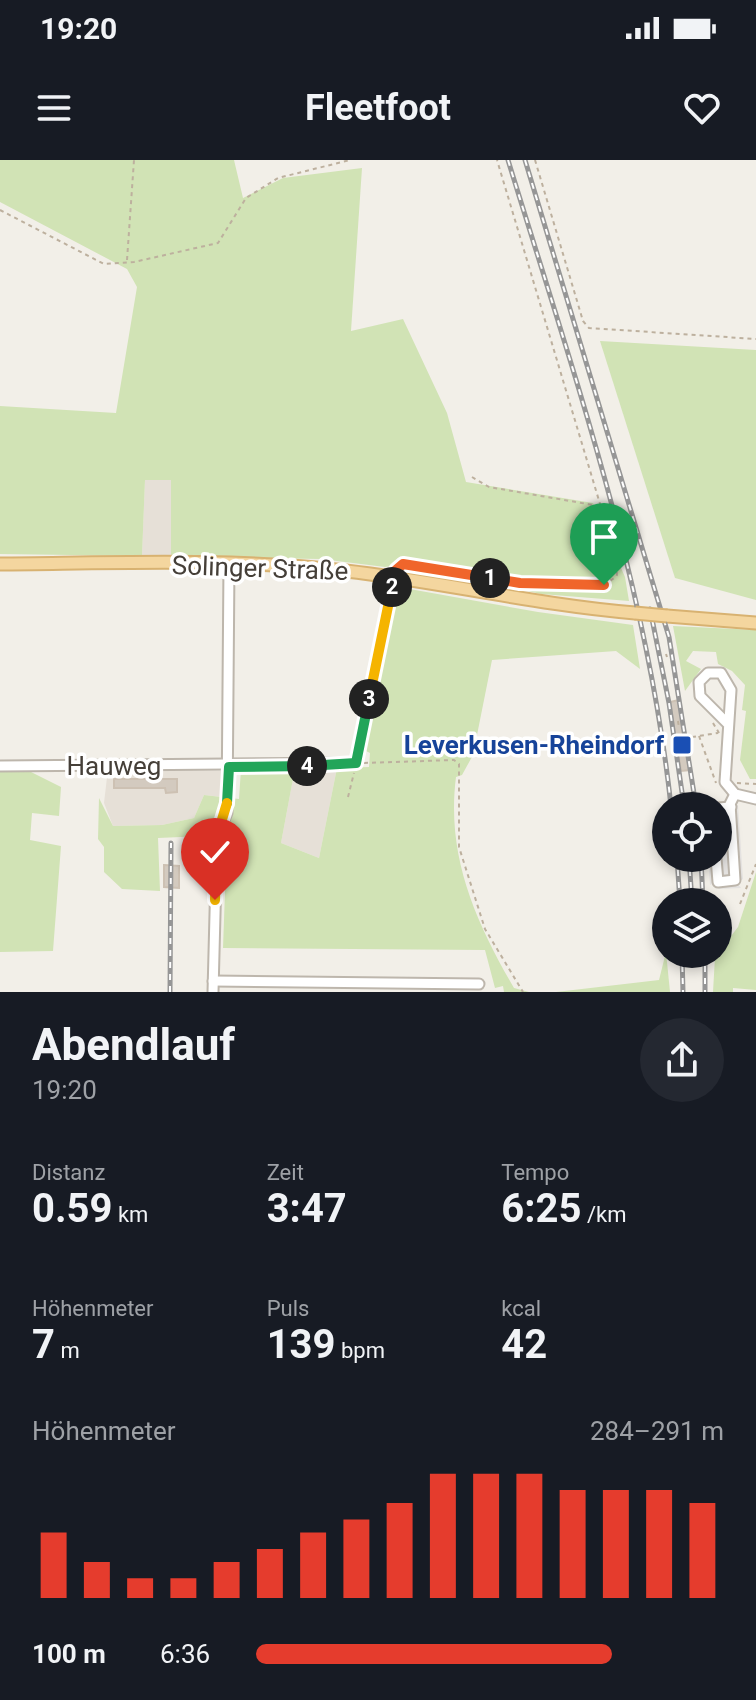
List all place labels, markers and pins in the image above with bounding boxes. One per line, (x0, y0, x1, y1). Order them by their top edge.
pin (570, 503, 638, 585)
pin: 1 (470, 558, 510, 598)
pin: 2 (372, 567, 412, 607)
pin: 3 (349, 679, 389, 719)
place label: Leverkusen-Rheindorf (404, 730, 665, 760)
marker: Leverkusen-Rheindorf (671, 734, 693, 756)
pin: 4 (287, 746, 327, 786)
pin (181, 818, 249, 900)

